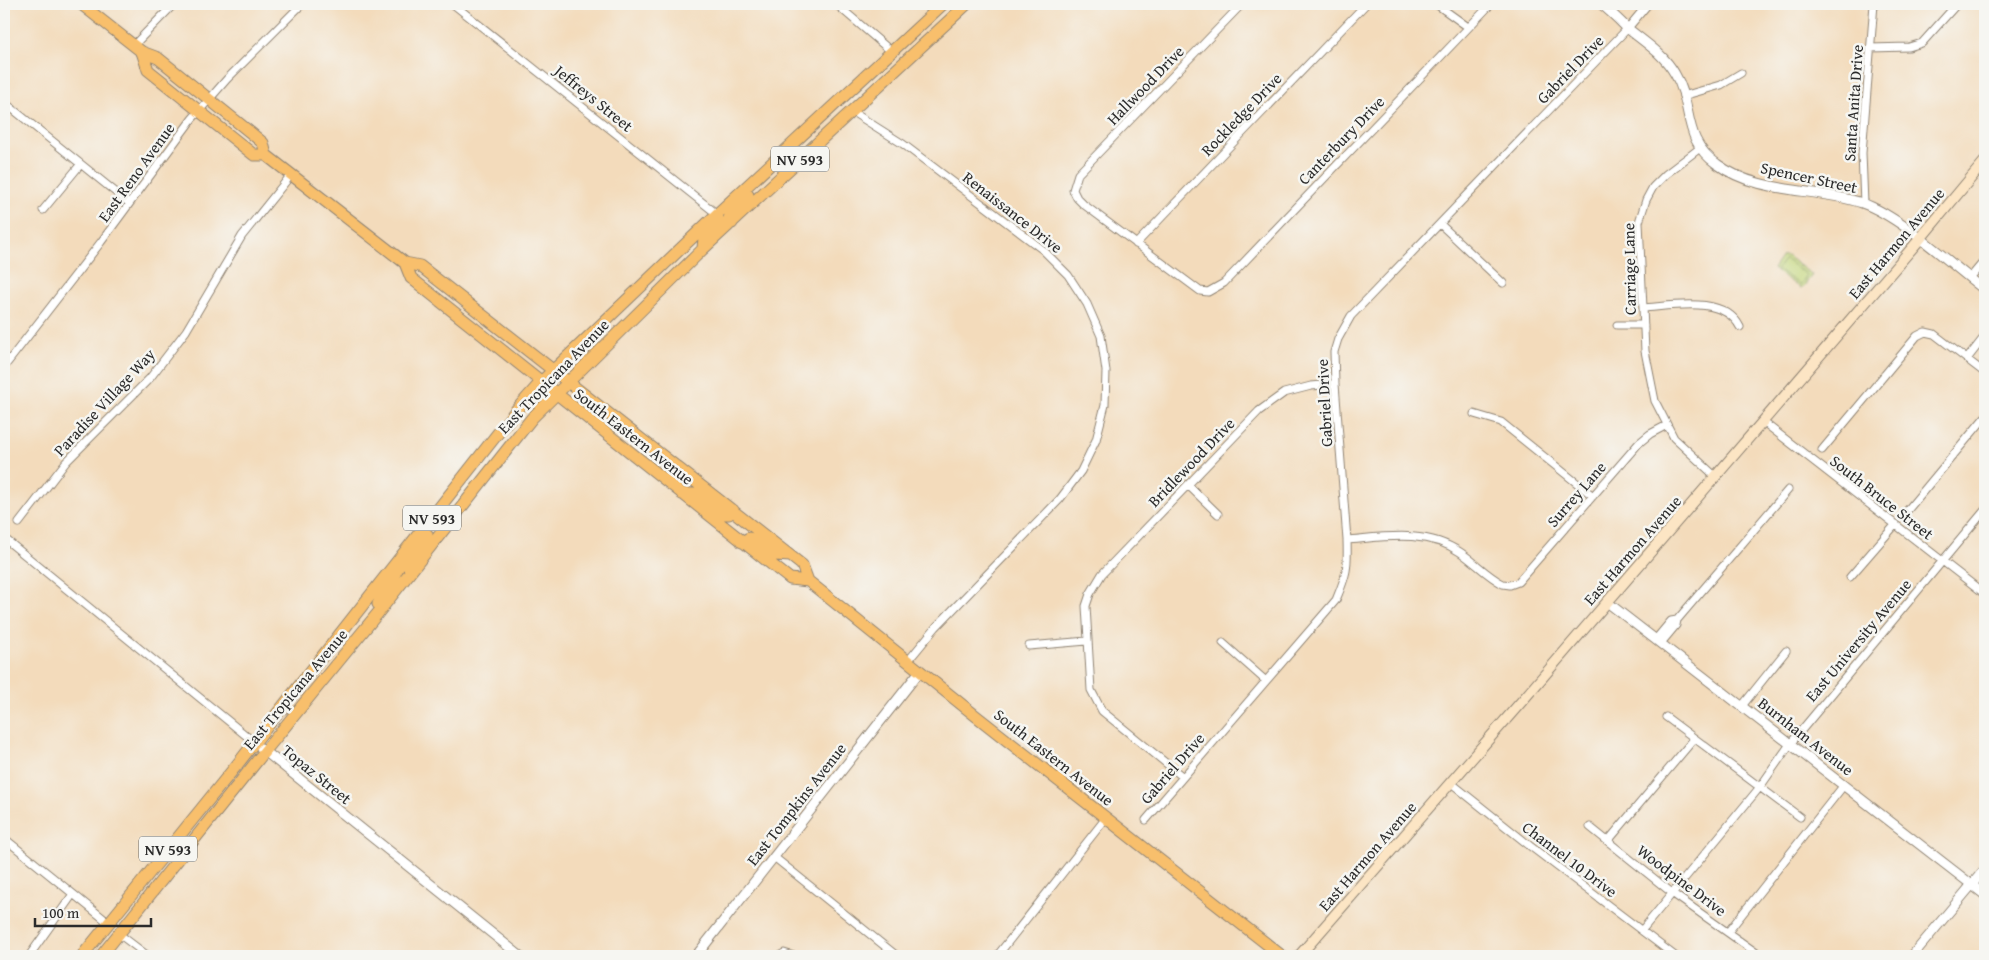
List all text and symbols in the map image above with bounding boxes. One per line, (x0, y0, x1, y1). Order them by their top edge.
street label: Gabriel Drive (1531, 29, 1609, 109)
street label: Hallwood Drive (1101, 40, 1189, 130)
street label: Santa Anita Drive (1837, 44, 1869, 162)
street label: Jeffreys Street (548, 58, 639, 137)
street label: Rockledge Drive (1195, 67, 1287, 161)
street label: Canterbury Drive (1292, 90, 1390, 190)
street label: East Reno Avenue (92, 117, 180, 227)
road number: NV 593 (771, 146, 829, 172)
street label: Spencer Street (1759, 155, 1860, 199)
street label: Renaissance Drive (958, 165, 1068, 259)
street label: East Harmon Avenue (1842, 182, 1950, 304)
street label: Carriage Lane (1616, 223, 1642, 315)
street label: East Tropicana Avenue (492, 313, 614, 439)
street label: Paradise Village Way (48, 343, 160, 461)
street label: Gabriel Drive (1310, 359, 1338, 447)
street label: South Eastern Avenue (569, 382, 699, 490)
street label: Bridlewood Drive (1142, 412, 1240, 512)
street label: South Bruce Street (1825, 449, 1939, 545)
street label: Surrey Lane (1541, 456, 1611, 532)
street label: East Harmon Avenue (1577, 490, 1687, 610)
road number: NV 593 (403, 506, 461, 530)
street label: East University Avenue (1799, 573, 1917, 707)
street label: East Tropicana Avenue (237, 623, 353, 755)
street label: Burnham Avenue (1753, 691, 1859, 781)
street label: South Eastern Avenue (989, 703, 1119, 811)
street label: Gabriel Drive (1134, 727, 1210, 809)
street label: East Tompkins Avenue (740, 737, 852, 871)
street label: Topaz Street (277, 738, 357, 810)
street label: East Harmon Avenue (1312, 796, 1422, 916)
street label: Channel 10 Drive (1517, 815, 1623, 903)
road number: NV 593 (139, 836, 197, 862)
street label: Woodpine Drive (1632, 838, 1732, 922)
scale bar (35, 895, 151, 927)
text: 100 m (42, 902, 80, 923)

